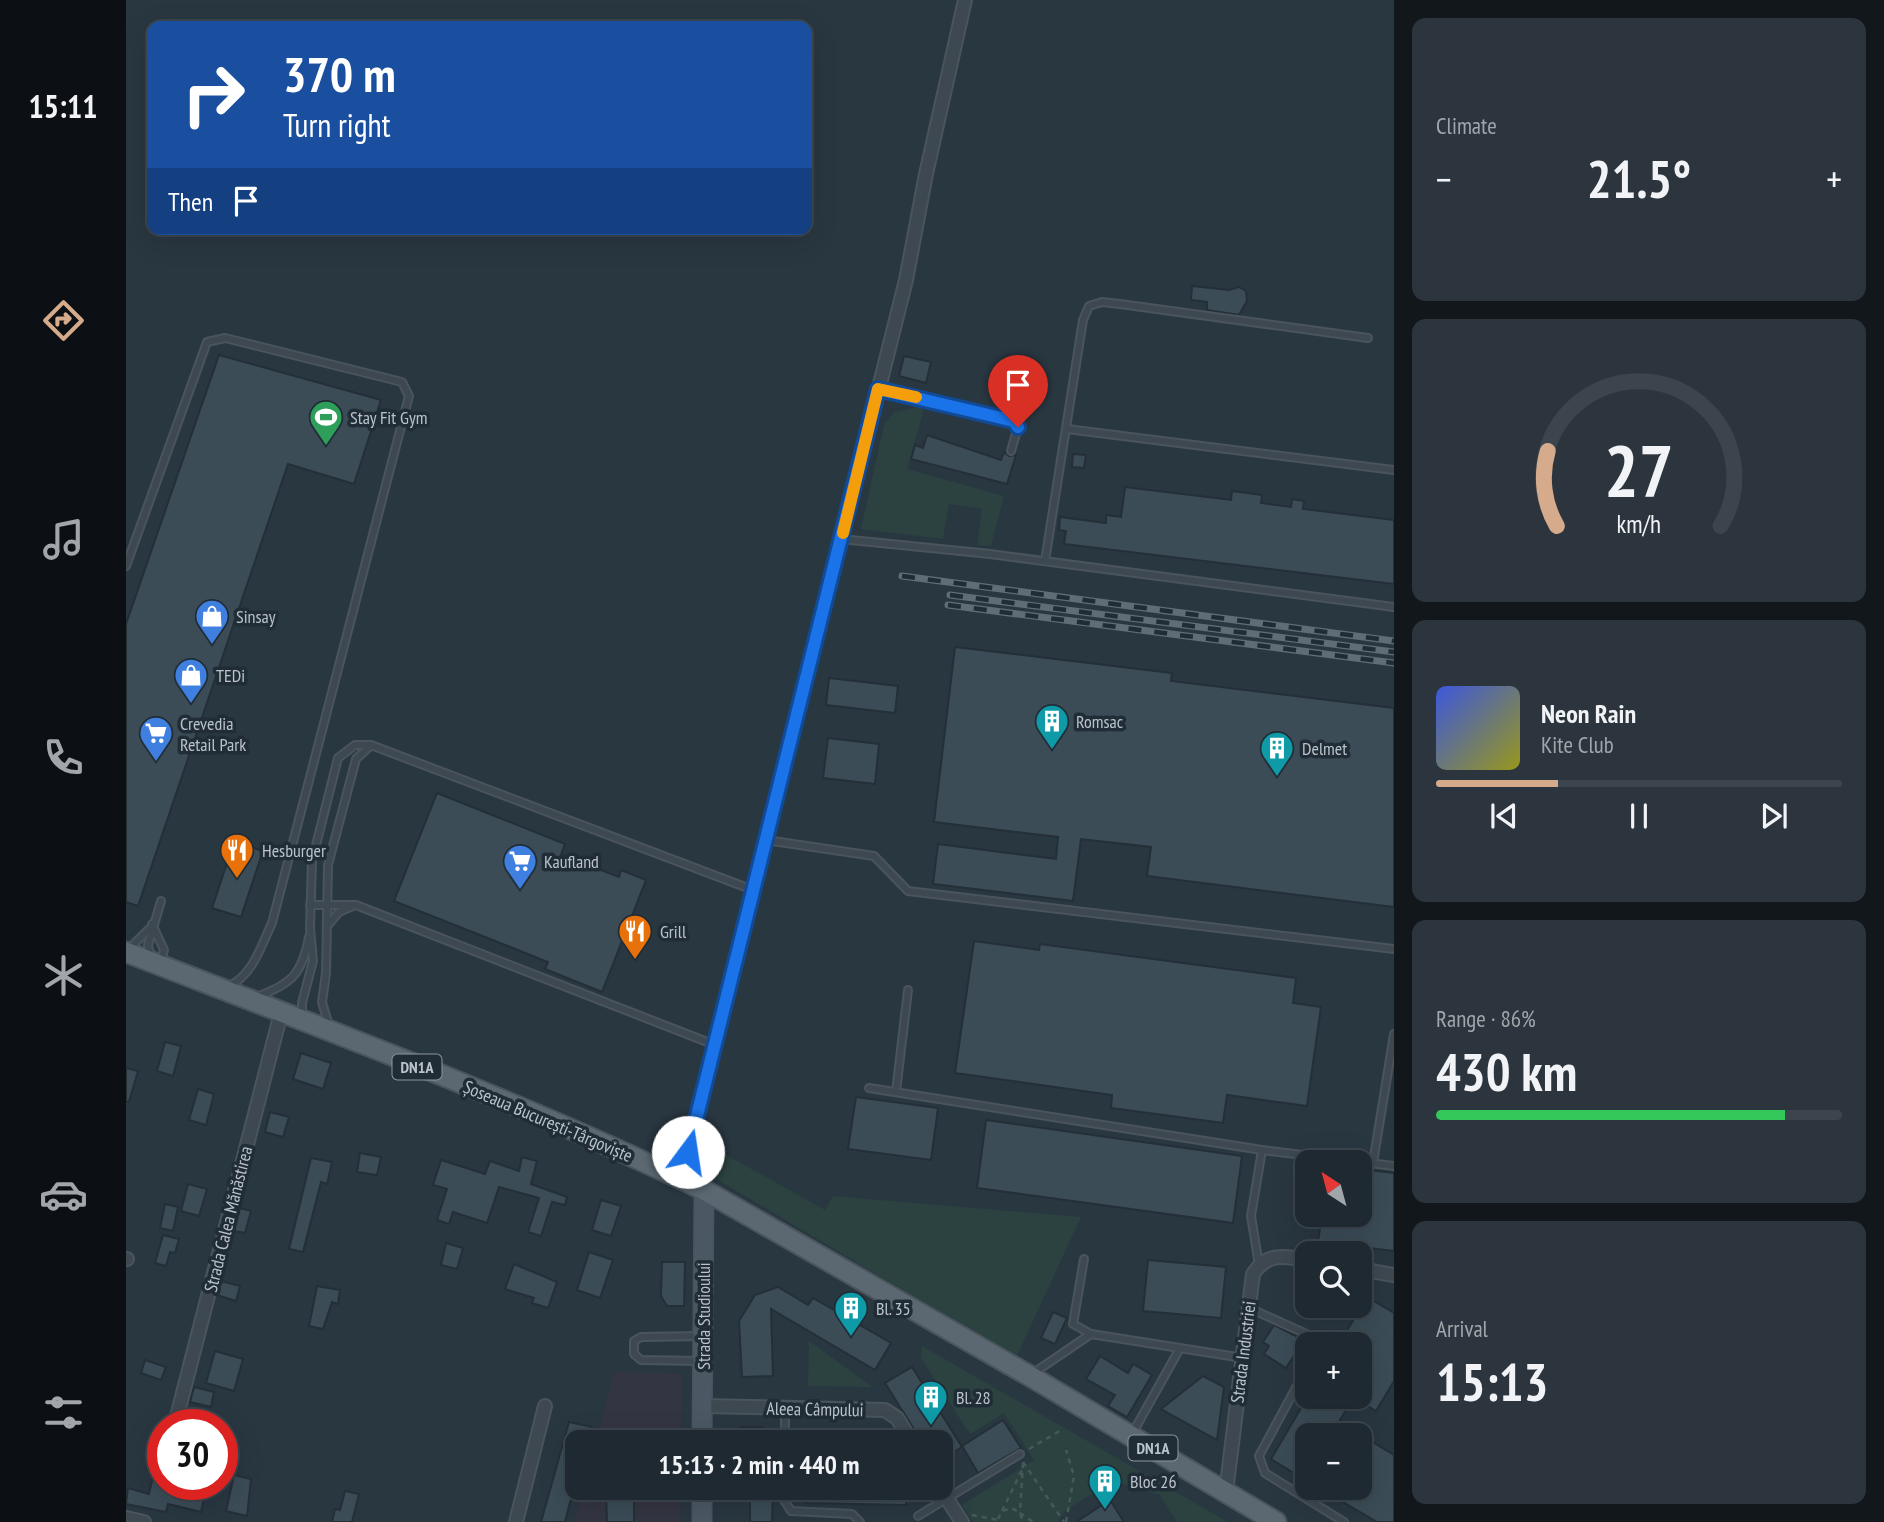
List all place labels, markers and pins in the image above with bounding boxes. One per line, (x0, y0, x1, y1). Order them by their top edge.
pin (988, 355, 1048, 427)
sports icon: Stay Fit Gym (307, 398, 345, 447)
place label: Stay Fit Gym (350, 406, 427, 429)
shop icon: Sinsay (193, 597, 231, 646)
place label: Sinsay (236, 605, 276, 628)
shop icon: TEDi (172, 656, 210, 705)
place label: TEDi (216, 664, 245, 687)
building icon: Romsac (1033, 702, 1071, 751)
place label: Romsac (1076, 710, 1124, 733)
place label: Crevedia Retail Park (180, 712, 246, 756)
supermarket icon: Crevedia Retail Park (137, 714, 175, 763)
building icon: Delmet (1258, 729, 1296, 778)
place label: Delmet (1302, 737, 1347, 760)
restaurant icon: Hesburger (218, 831, 256, 880)
place label: Hesburger (262, 839, 326, 862)
supermarket icon: Kaufland (501, 842, 539, 891)
place label: Kaufland (544, 850, 599, 873)
restaurant icon: Grill (616, 912, 654, 961)
place label: Grill (660, 920, 687, 943)
building icon: Bl. 35 (832, 1289, 870, 1338)
place label: Bl. 35 (876, 1297, 911, 1320)
building icon: Bl. 28 (912, 1378, 950, 1427)
place label: Bl. 28 (956, 1386, 991, 1409)
building icon: Bloc 26 (1086, 1462, 1124, 1511)
place label: Bloc 26 (1130, 1470, 1177, 1493)

